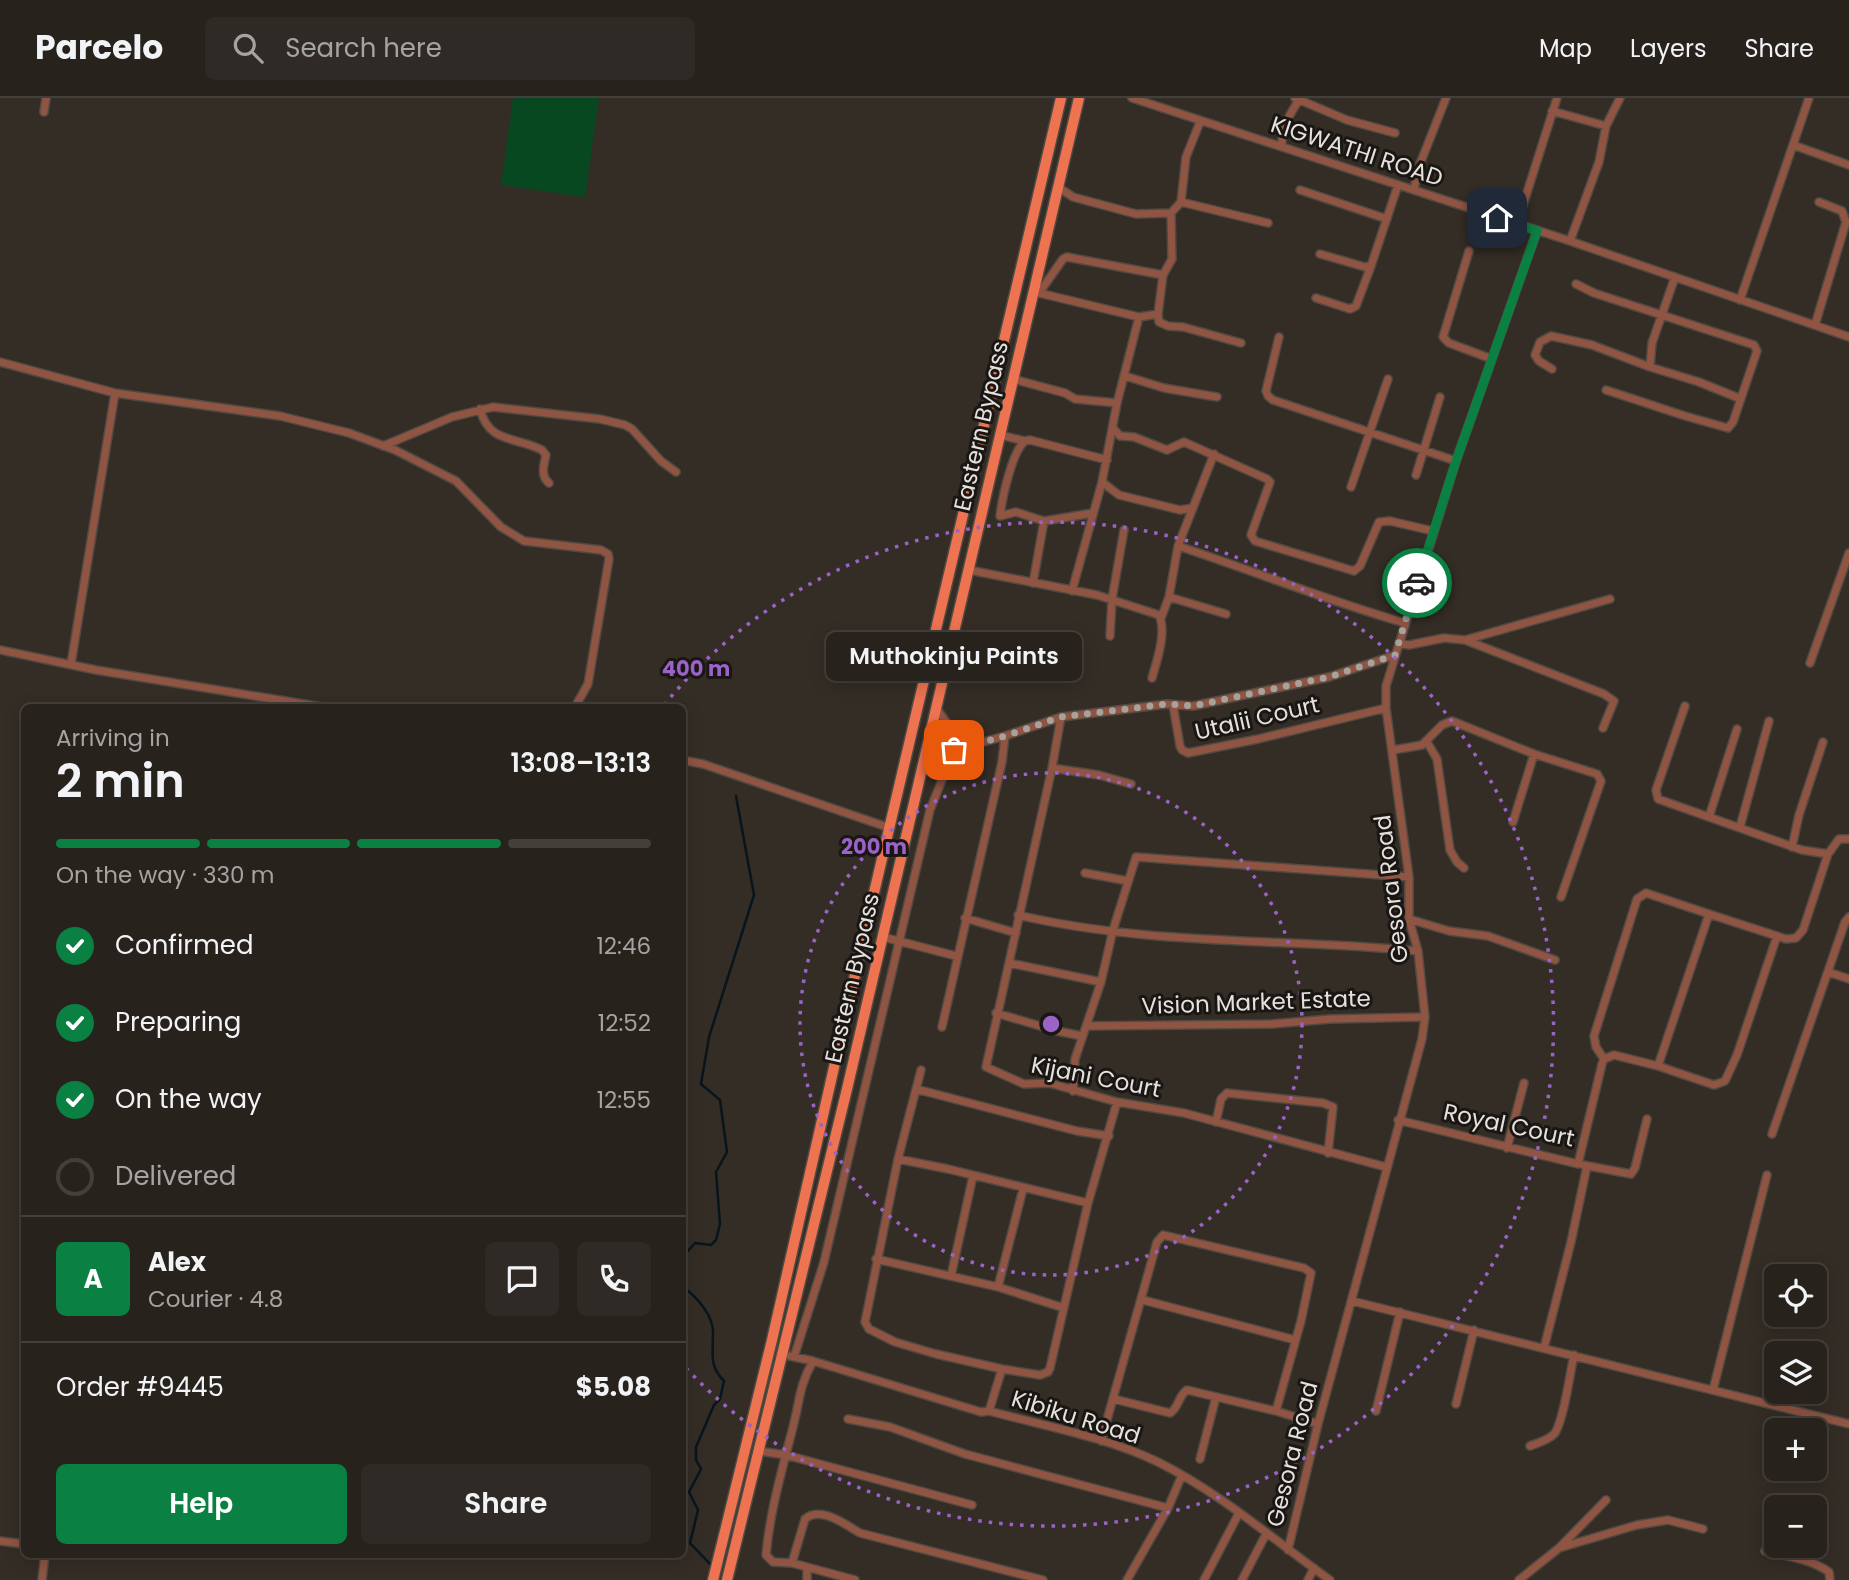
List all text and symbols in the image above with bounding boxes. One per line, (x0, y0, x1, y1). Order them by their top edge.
search box (205, 17, 695, 80)
text: Parcelo (35, 24, 163, 71)
icon: search (229, 29, 267, 67)
text: Search here (285, 30, 442, 66)
text: Map (1539, 32, 1592, 65)
text: Layers (1630, 32, 1706, 65)
text: Share (1744, 32, 1814, 65)
street label: KIGWATHI ROAD (1267, 108, 1447, 194)
pin (1467, 188, 1527, 248)
icon: home (1478, 199, 1516, 237)
street label: Eastern Bypass (946, 338, 1016, 514)
courier (1382, 548, 1452, 618)
icon: car (1398, 564, 1436, 602)
callout: Muthokinju Paints (826, 631, 1082, 680)
text: Muthokinju Paints (849, 640, 1059, 672)
text: 400 m (662, 654, 730, 683)
street label: Utalii Court (1192, 688, 1322, 748)
pin (924, 720, 984, 780)
text: Arriving in (56, 722, 170, 754)
icon: bag (935, 731, 973, 769)
text: 13:08–13:13 (511, 745, 651, 781)
text: 2 min (56, 749, 185, 813)
street label: Gesora Road (1366, 813, 1416, 965)
text: 200 m (841, 832, 907, 861)
text: On the way · 330 m (56, 859, 274, 891)
street label: Eastern Bypass (817, 890, 887, 1066)
icon: check (56, 927, 94, 965)
text: Confirmed (115, 927, 253, 963)
text: 12:46 (596, 930, 651, 962)
street label: Vision Market Estate (1141, 982, 1371, 1022)
icon: check (56, 1004, 94, 1042)
text: Preparing (115, 1004, 241, 1040)
text: 12:52 (598, 1007, 651, 1039)
centre of rings (1039, 1012, 1063, 1036)
street label: Kijani Court (1028, 1049, 1164, 1105)
icon: check (56, 1081, 94, 1119)
text: On the way (115, 1081, 262, 1117)
text: 12:55 (597, 1084, 651, 1116)
street label: Royal Court (1441, 1096, 1577, 1154)
text: Delivered (115, 1158, 236, 1194)
button: chat (485, 1242, 559, 1316)
button: phone (577, 1242, 651, 1316)
text: Alex (148, 1244, 206, 1280)
text: A (83, 1261, 103, 1297)
map controls (1764, 1264, 1827, 1558)
button: locate (1764, 1264, 1827, 1327)
text: Courier · 4.8 (148, 1283, 283, 1315)
button: layers (1764, 1341, 1827, 1404)
text: Order #9445 (56, 1369, 224, 1405)
text: $5.08 (576, 1369, 651, 1405)
street label: Gesora Road (1258, 1378, 1326, 1530)
street label: Kibiku Road (1008, 1382, 1144, 1452)
button: + (1764, 1418, 1827, 1481)
button: Help (56, 1464, 347, 1544)
button: Share (361, 1464, 651, 1544)
button: − (1764, 1495, 1827, 1558)

